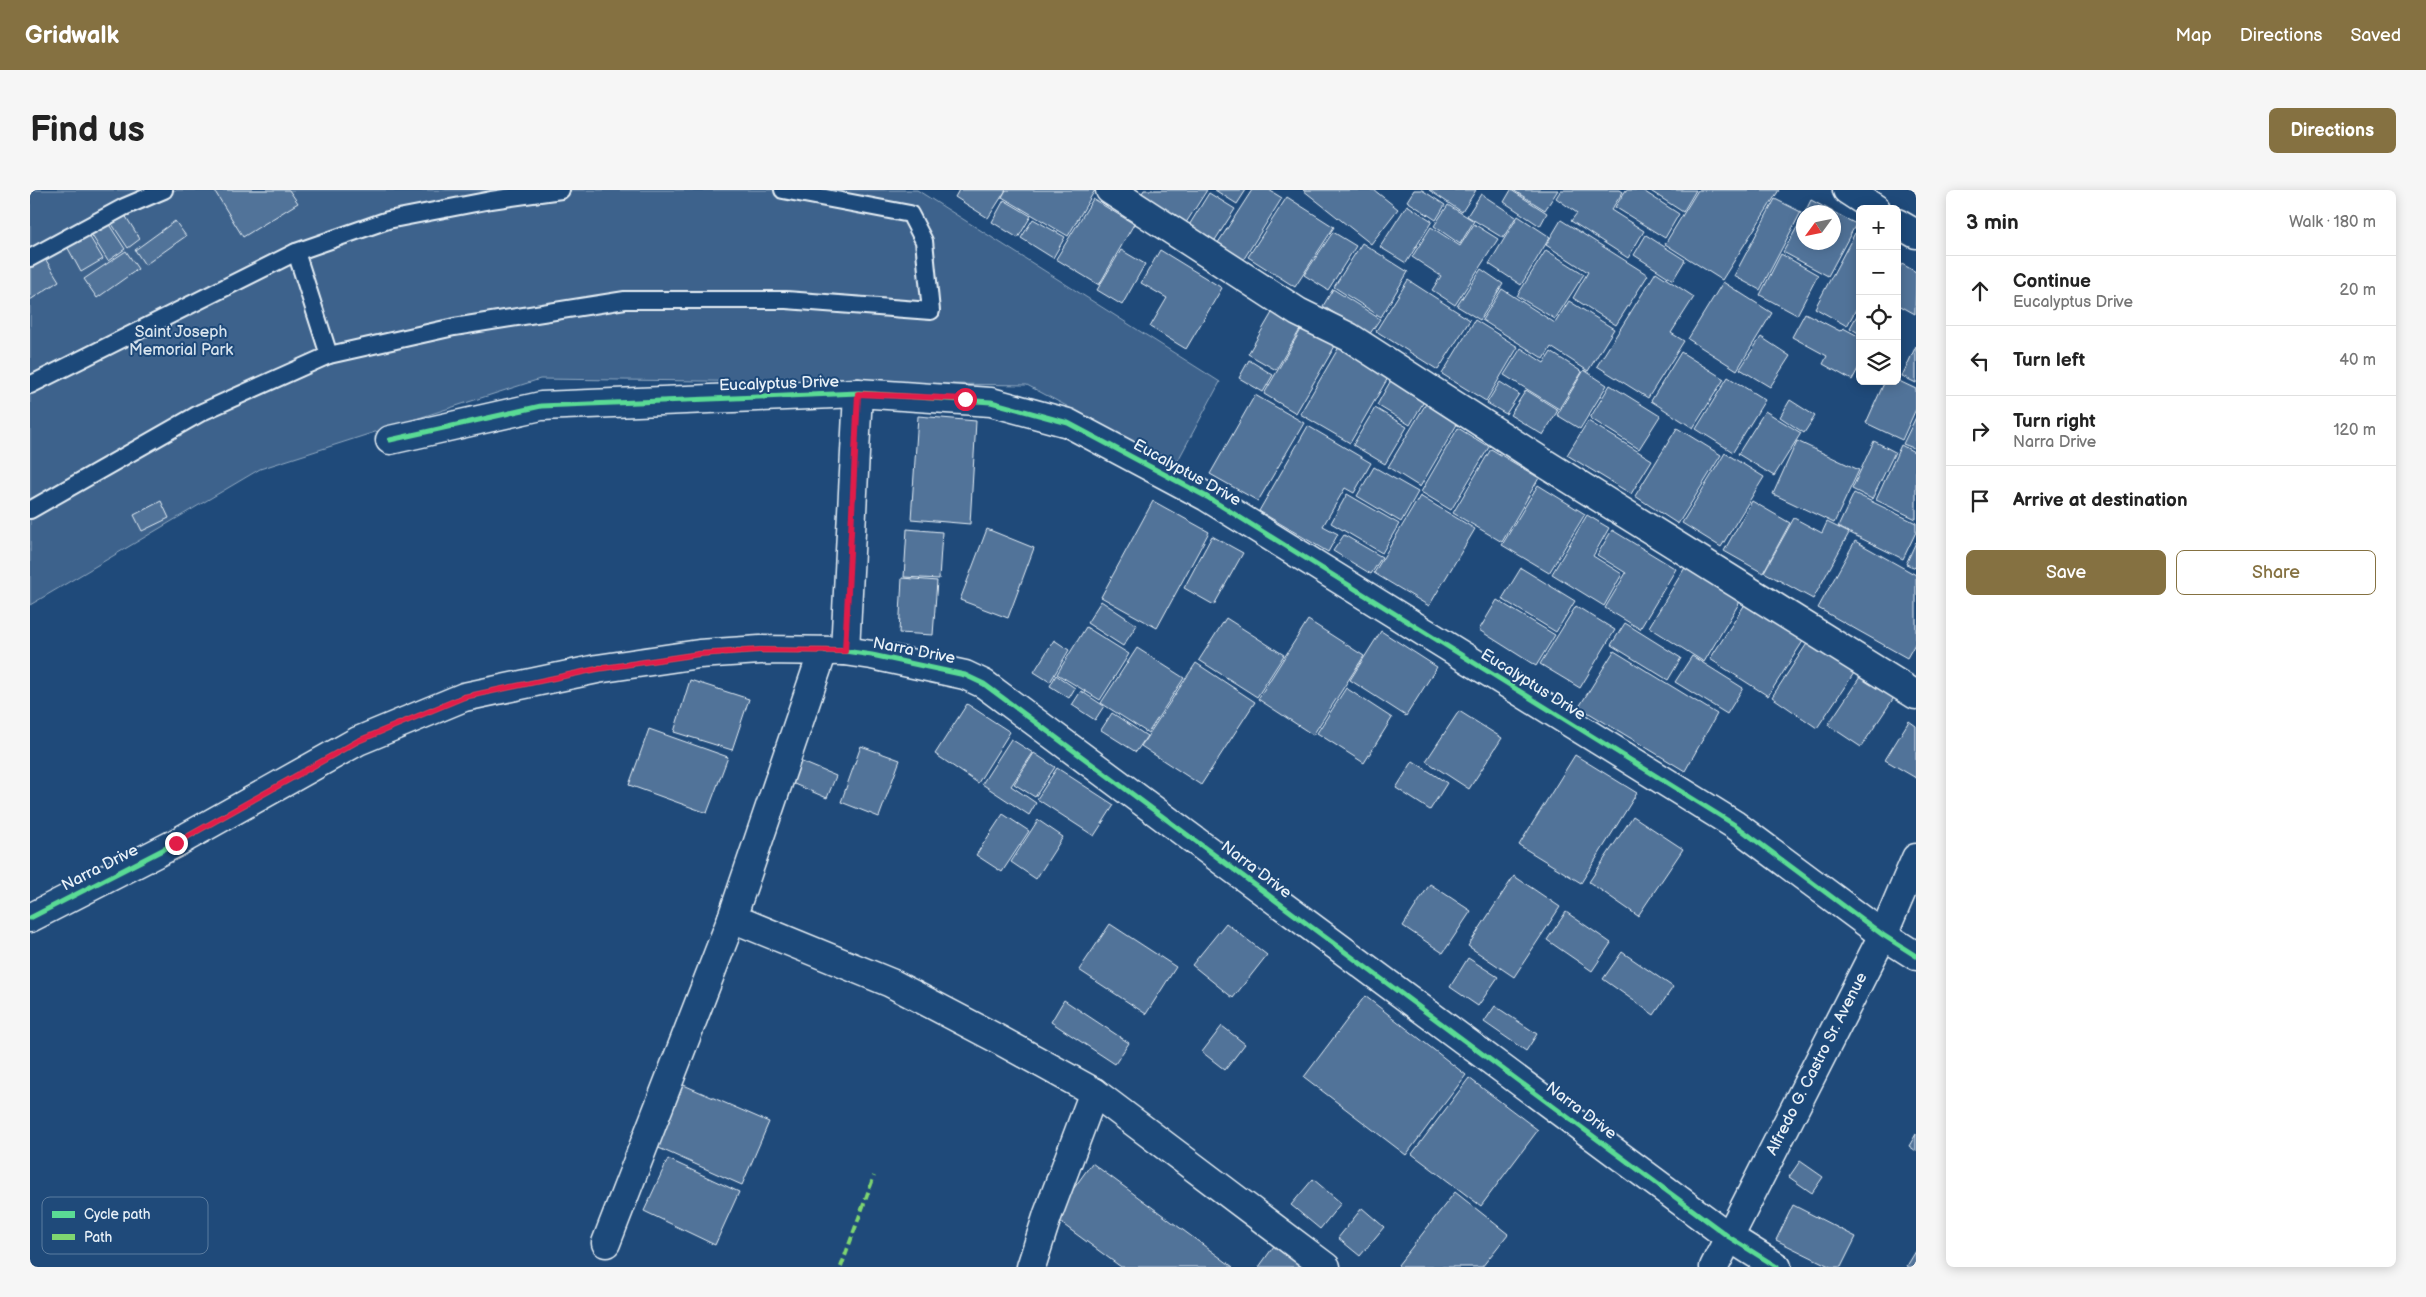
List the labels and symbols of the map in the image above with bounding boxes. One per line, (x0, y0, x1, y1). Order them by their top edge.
north arrow (1796, 205, 1841, 250)
park label: Saint Joseph Memorial Park (129, 323, 233, 360)
street label: Eucalyptus Drive (719, 372, 840, 396)
route start (954, 388, 977, 411)
street label: Eucalyptus Drive (1130, 436, 1245, 511)
street label: Narra Drive (871, 634, 957, 668)
street label: Eucalyptus Drive (1477, 645, 1589, 725)
route end (165, 832, 188, 855)
street label: Narra Drive (1217, 837, 1295, 903)
street label: Narra Drive (59, 840, 142, 895)
street label: Alfredo G. Castro Sr. Avenue (1763, 969, 1872, 1159)
street label: Narra Drive (1542, 1078, 1620, 1144)
legend (42, 1197, 208, 1254)
text: Cycle path (84, 1206, 151, 1223)
text: Path (84, 1229, 112, 1246)

